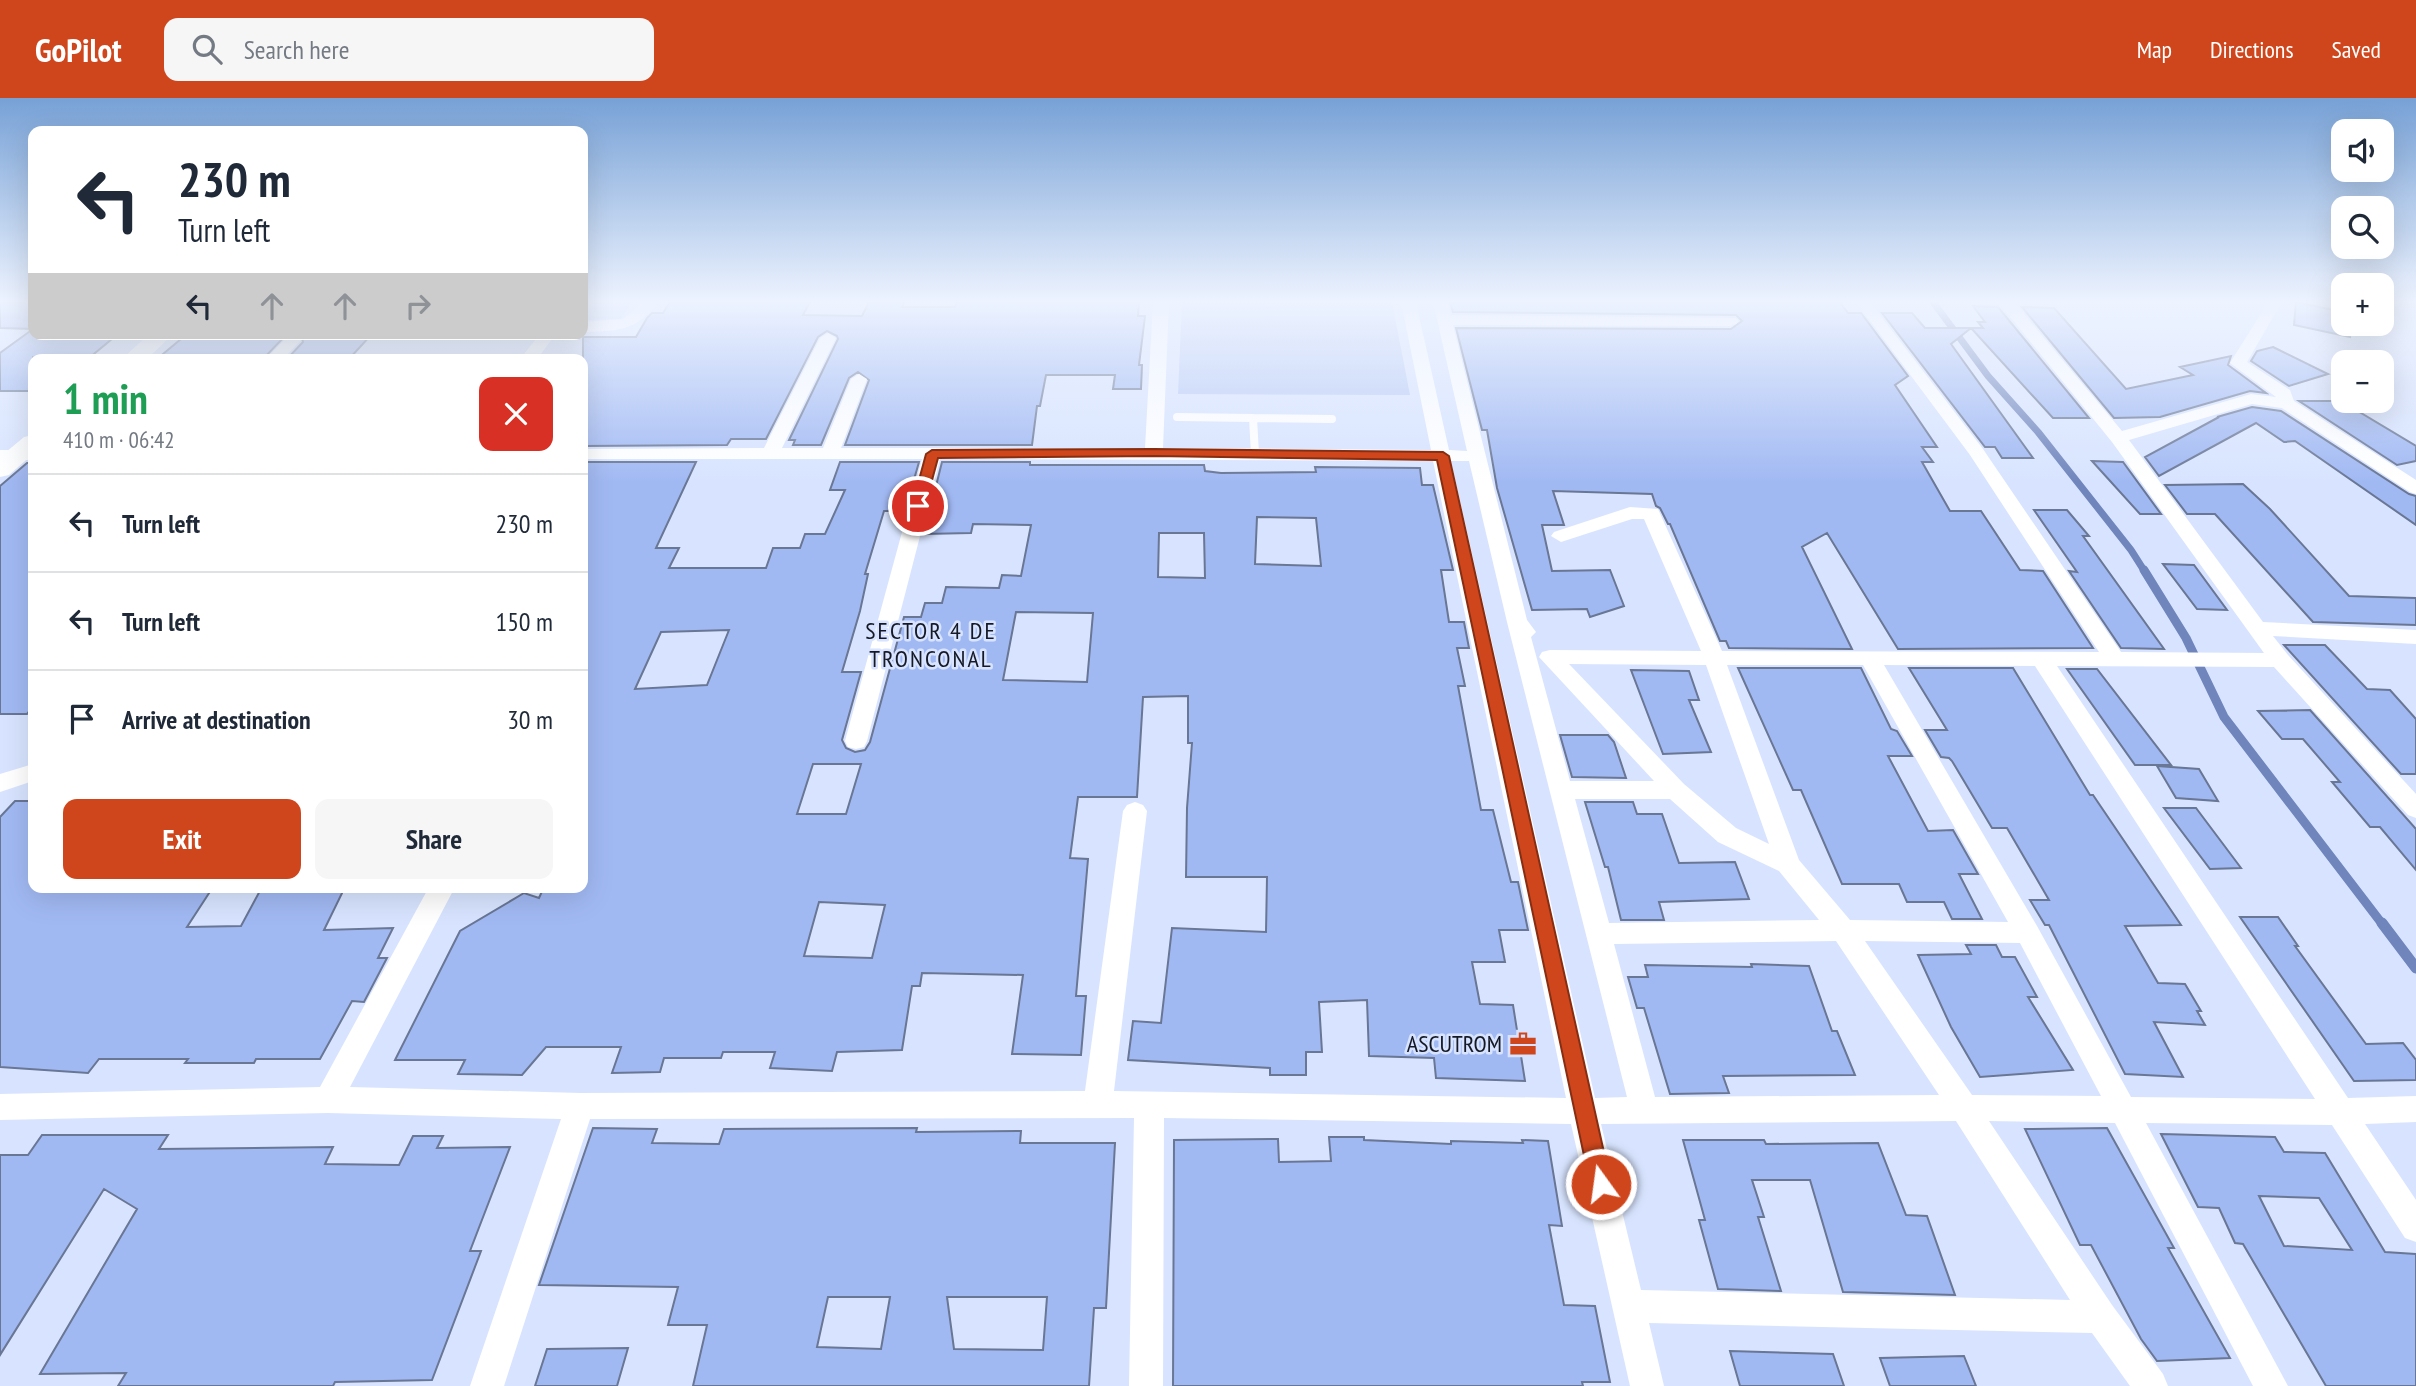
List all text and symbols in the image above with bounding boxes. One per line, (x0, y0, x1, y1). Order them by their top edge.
search box (164, 18, 654, 81)
text: GoPilot (35, 28, 122, 71)
icon: search (188, 30, 226, 68)
text: Search here (244, 33, 349, 66)
text: Map (2137, 34, 2172, 65)
text: Directions (2210, 34, 2294, 65)
text: Saved (2332, 34, 2381, 65)
map controls (2331, 119, 2394, 413)
button: sound (2331, 119, 2394, 182)
text: 230 m (178, 147, 291, 211)
icon: left (63, 154, 154, 245)
button: search (2331, 196, 2394, 259)
text: Turn left (178, 209, 270, 251)
button: + (2331, 273, 2394, 336)
icon: left (180, 287, 218, 325)
icon: ahead (253, 287, 291, 325)
icon: ahead (326, 287, 364, 325)
icon: right (399, 287, 437, 325)
button: − (2331, 350, 2394, 413)
text: 1 min (63, 371, 148, 426)
button: close (479, 377, 553, 451)
text: 410 m · 06:42 (63, 425, 175, 454)
pin (888, 476, 948, 536)
icon: arrive (899, 487, 937, 525)
icon: left (63, 504, 101, 542)
text: Turn left (122, 507, 200, 540)
text: 230 m (495, 507, 553, 540)
icon: left (63, 602, 101, 640)
text: Turn left (122, 605, 200, 638)
text: 150 m (495, 605, 553, 638)
district label: SECTOR 4 DE TRONCONAL (865, 615, 997, 674)
icon: arrive (63, 700, 101, 738)
text: Arrive at destination (122, 703, 311, 736)
text: 30 m (507, 703, 553, 736)
button: Exit (63, 799, 301, 879)
button: Share (315, 799, 553, 879)
place label: ASCUTROM (1407, 1028, 1502, 1059)
office icon: ASCUTROM (1508, 1029, 1538, 1059)
position arrow (1564, 1147, 1638, 1221)

